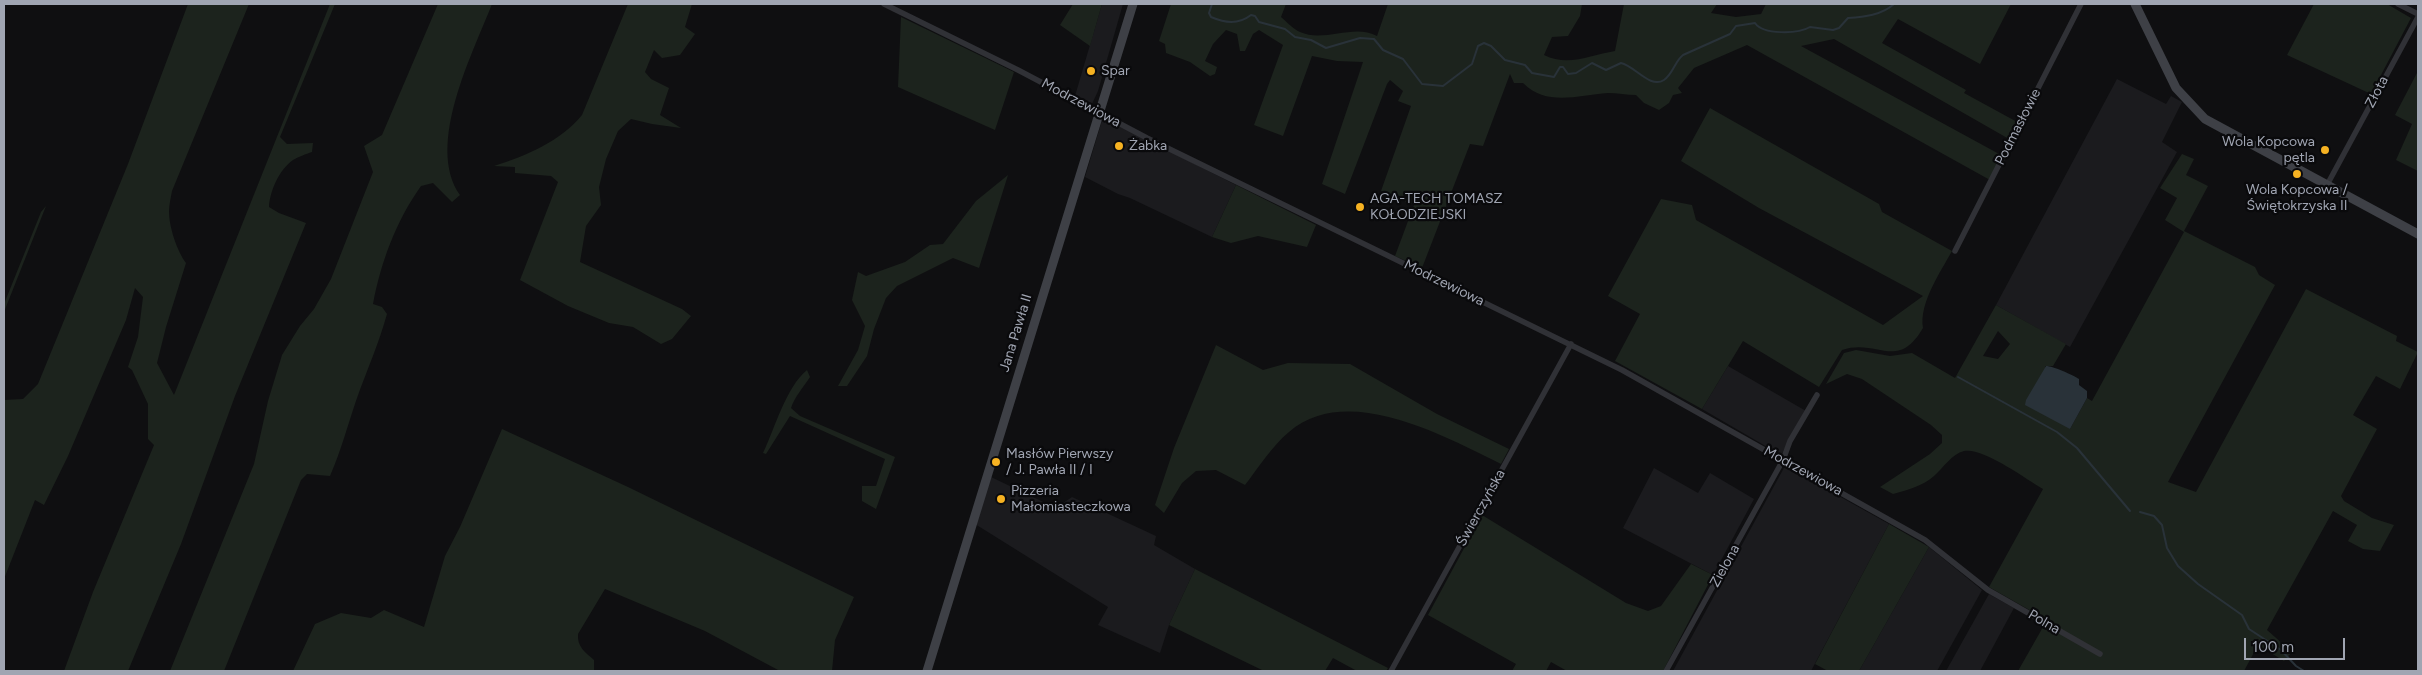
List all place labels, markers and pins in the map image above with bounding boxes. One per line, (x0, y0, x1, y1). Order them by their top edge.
place label: Spar (1101, 63, 1130, 79)
marker: Spar (1085, 65, 1097, 77)
place label: Wola Kopcowa pętla (2222, 134, 2315, 166)
place label: Żabka (1129, 138, 1167, 154)
marker: Żabka (1113, 140, 1125, 152)
marker: Wola Kopcowa pętla (2319, 144, 2331, 156)
marker: Wola Kopcowa / Świętokrzyska II (2291, 168, 2303, 180)
place label: Wola Kopcowa / Świętokrzyska II (2246, 182, 2348, 214)
place label: AGA-TECH TOMASZ KOŁODZIEJSKI (1370, 191, 1503, 223)
marker: AGA-TECH TOMASZ KOŁODZIEJSKI (1354, 201, 1366, 213)
place label: Masłów Pierwszy / J. Pawła II / I (1006, 446, 1113, 478)
marker: Masłów Pierwszy / J. Pawła II / I (990, 456, 1002, 468)
place label: Pizzeria Małomiasteczkowa (1011, 483, 1131, 516)
marker: Pizzeria Małomiasteczkowa (995, 493, 1007, 505)

